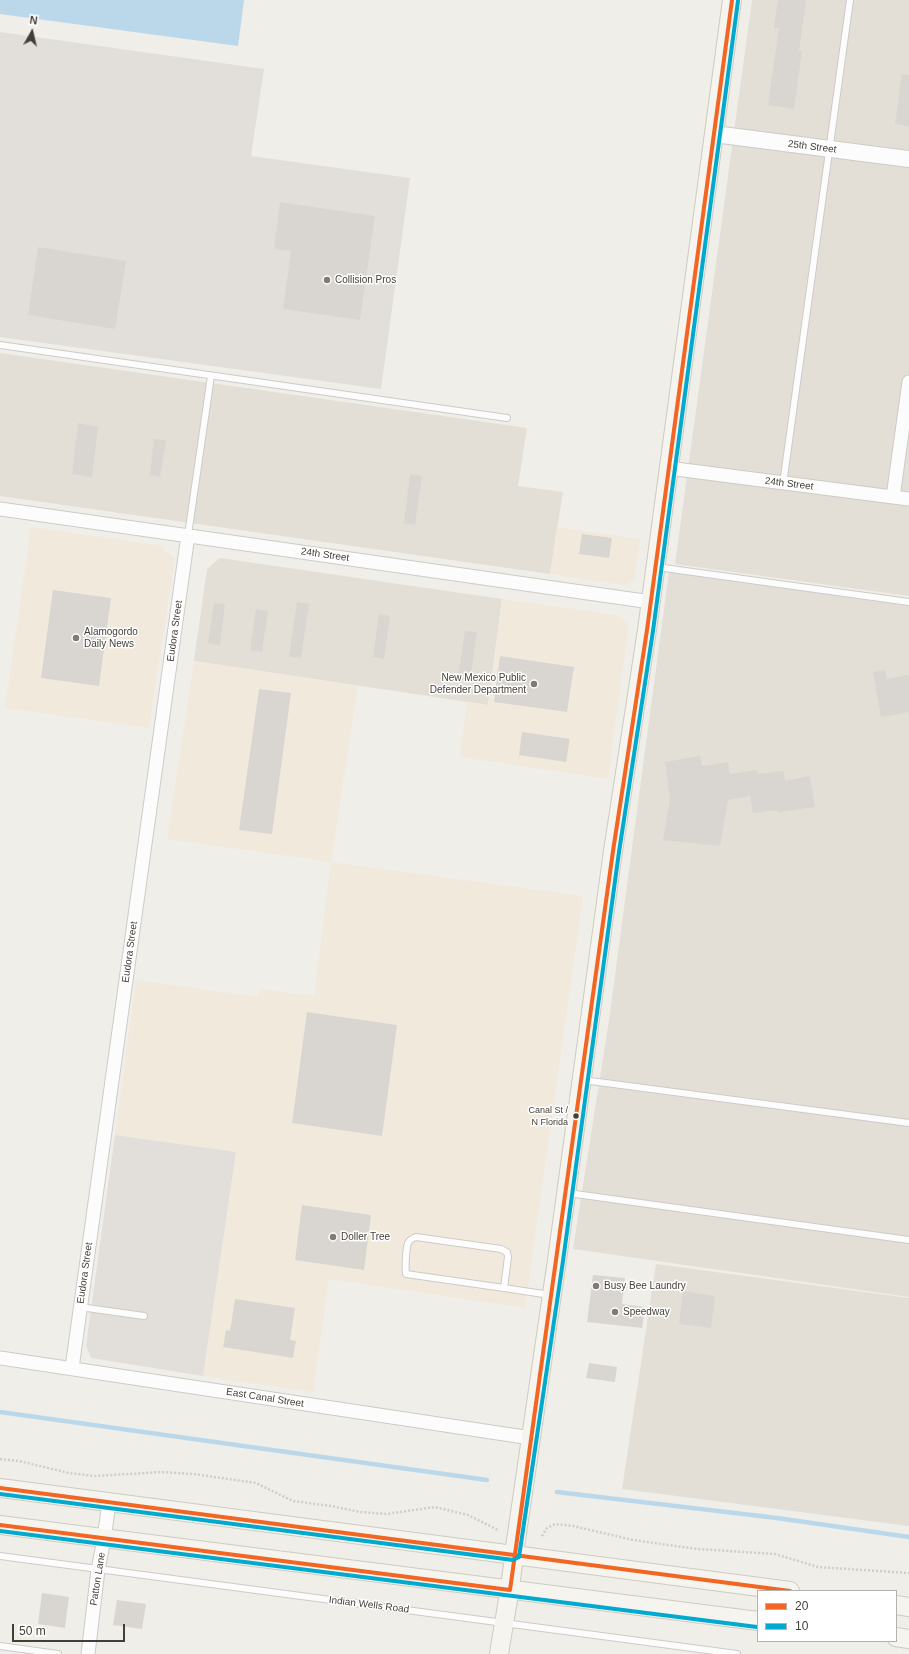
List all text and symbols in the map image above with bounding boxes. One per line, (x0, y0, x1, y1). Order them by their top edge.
north arrow (12, 12, 52, 52)
text: N (29, 14, 38, 27)
street label: 25th Street (787, 138, 837, 156)
place label: Collision Pros (335, 274, 396, 286)
marker: Collision Pros (322, 275, 332, 285)
street label: 24th Street (764, 475, 814, 493)
street label: 24th Street (300, 546, 350, 564)
street label: Eudora Street (165, 600, 185, 662)
place label: Alamogordo Daily News (84, 626, 138, 650)
marker: Alamogordo Daily News (71, 633, 81, 643)
place label: New Mexico Public Defender Department (430, 672, 526, 696)
marker: New Mexico Public Defender Department (529, 679, 539, 689)
street label: Eudora Street (120, 921, 140, 983)
place label: Canal St / N Florida (528, 1106, 568, 1127)
marker: Canal St / N Florida (571, 1111, 581, 1121)
place label: Doller Tree (341, 1231, 390, 1243)
marker: Doller Tree (328, 1232, 338, 1242)
street label: Eudora Street (75, 1242, 95, 1304)
place label: Busy Bee Laundry (604, 1280, 686, 1292)
marker: Busy Bee Laundry (591, 1281, 601, 1291)
place label: Speedway (623, 1306, 670, 1318)
marker: Speedway (610, 1307, 620, 1317)
street label: East Canal Street (225, 1386, 305, 1410)
street label: Patton Lane (88, 1551, 108, 1607)
legend (757, 1590, 897, 1642)
street label: Indian Wells Road (328, 1594, 410, 1616)
text: 20 (795, 1599, 808, 1613)
scale bar (14, 1616, 127, 1642)
text: 10 (795, 1619, 808, 1633)
text: 50 m (19, 1624, 46, 1638)

